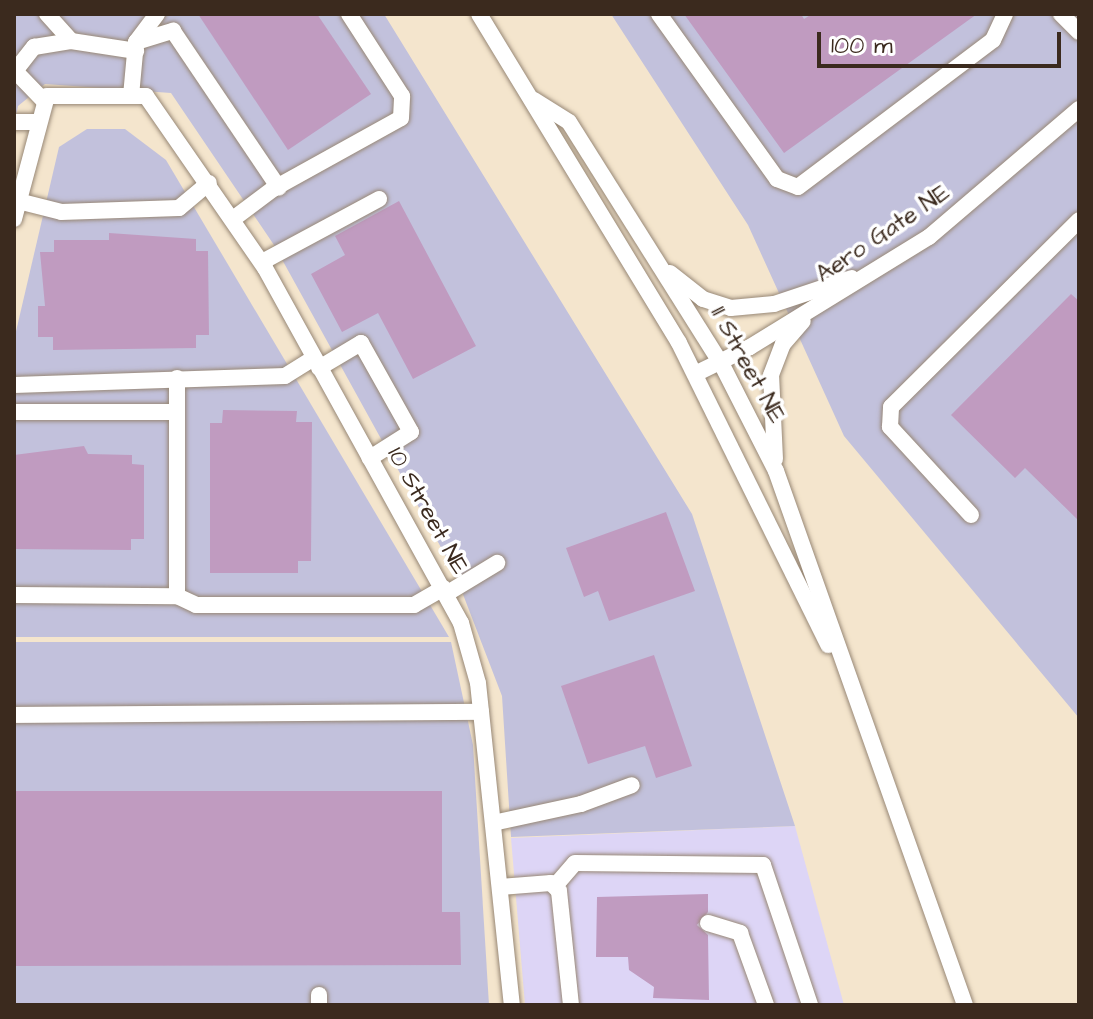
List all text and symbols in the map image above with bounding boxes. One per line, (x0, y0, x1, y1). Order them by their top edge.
scale bar (821, 16, 1065, 66)
text: 100 m (831, 29, 893, 63)
street label: Aero Gate NE (811, 179, 955, 289)
street label: 11 Street NE (703, 302, 791, 428)
street label: 10 Street NE (380, 442, 474, 580)

